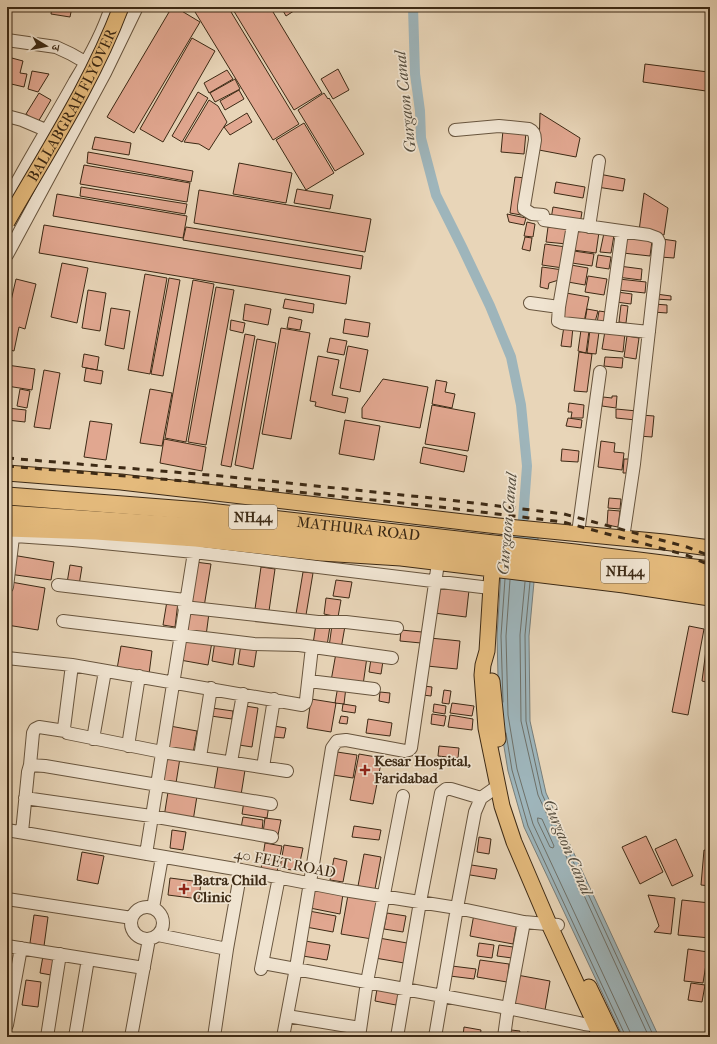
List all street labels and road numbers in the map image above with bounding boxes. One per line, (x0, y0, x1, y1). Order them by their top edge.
street label: BALLABGRAH FLYOVER (24, 25, 121, 185)
road number: NH44 (229, 505, 277, 529)
street label: MATHURA ROAD (296, 513, 421, 545)
road number: NH44 (601, 559, 649, 583)
street label: 40 FEET ROAD (233, 844, 337, 882)

